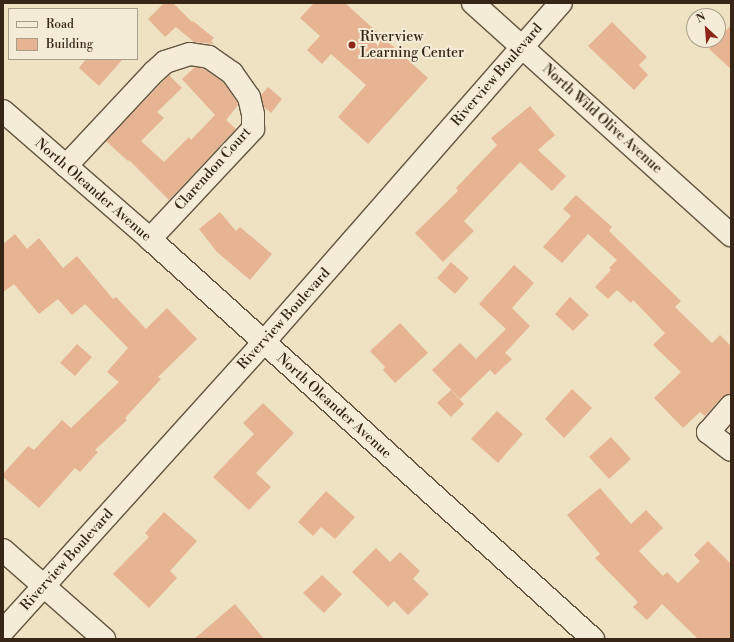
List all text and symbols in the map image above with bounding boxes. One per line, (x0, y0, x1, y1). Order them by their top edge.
legend (8, 8, 138, 60)
north arrow (686, 8, 726, 48)
text: N (694, 10, 708, 26)
text: Road (46, 17, 74, 32)
street label: Riverview Boulevard (448, 20, 546, 130)
place label: Riverview Learning Center (360, 29, 464, 62)
text: Building (46, 37, 93, 52)
marker: Riverview Learning Center (347, 40, 357, 50)
street label: North Wild Olive Avenue (539, 61, 665, 177)
street label: Clarendon Court (171, 124, 255, 214)
street label: North Oleander Avenue (31, 135, 155, 245)
street label: Riverview Boulevard (234, 265, 334, 373)
street label: North Oleander Avenue (273, 350, 395, 462)
street label: Riverview Boulevard (17, 506, 117, 614)

